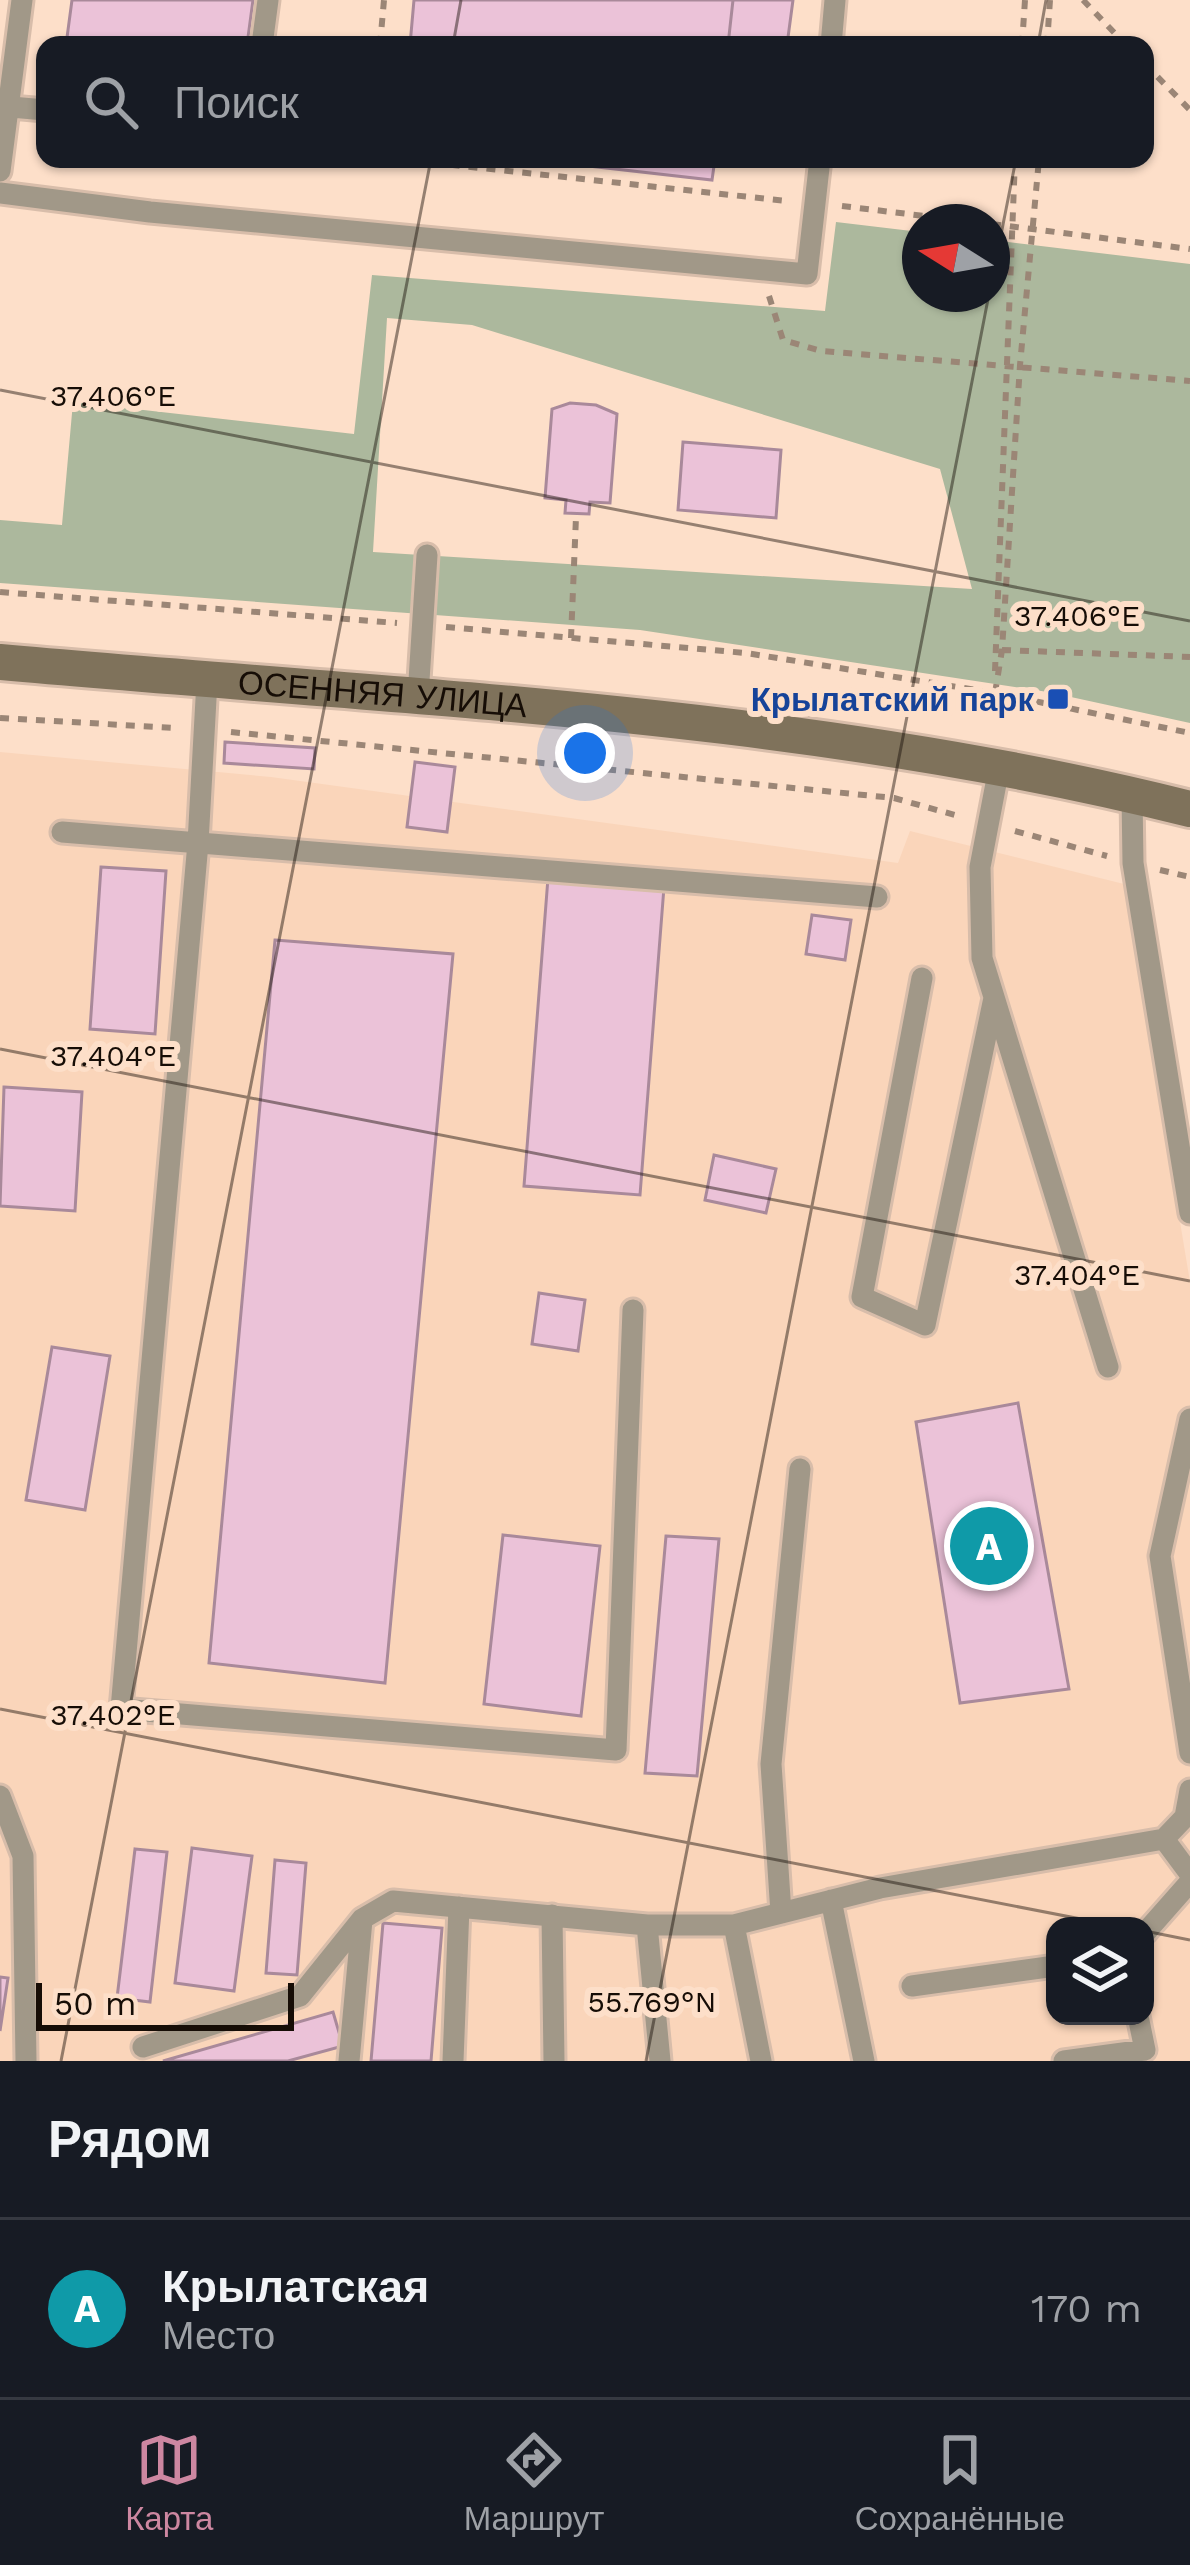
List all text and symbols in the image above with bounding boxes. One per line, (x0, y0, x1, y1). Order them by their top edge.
search box (36, 36, 1154, 168)
icon: search (78, 69, 144, 135)
text: Поиск (174, 76, 299, 129)
north arrow (902, 204, 1010, 312)
text: 37.406°E (50, 378, 176, 413)
text: 37.406°E (1014, 598, 1140, 633)
street label: ОСЕННЯЯ УЛИЦА (237, 663, 529, 725)
place label: Крылатский парк (751, 680, 1034, 719)
marker: Крылатский парк (1045, 686, 1071, 712)
your location (555, 723, 615, 783)
text: 37.404°E (50, 1038, 176, 1073)
text: 37.404°E (1014, 1257, 1140, 1292)
pin: A (950, 1501, 1028, 1591)
text: 37.402°E (50, 1697, 176, 1732)
map controls (1046, 1917, 1154, 2025)
button: layers (1046, 1917, 1154, 2025)
scale bar (36, 1977, 294, 2030)
text: 50 m (54, 1984, 136, 2023)
text: 55.769°N (587, 1984, 717, 2019)
text: Рядом (48, 2110, 212, 2169)
text: Крылатская (162, 2260, 429, 2313)
text: A (74, 2286, 100, 2331)
text: 170 m (1031, 2286, 1142, 2331)
text: Место (162, 2313, 275, 2358)
tab: Карта (125, 2427, 213, 2538)
tab: Маршрут (464, 2427, 604, 2538)
tab: Сохранённые (855, 2427, 1065, 2538)

